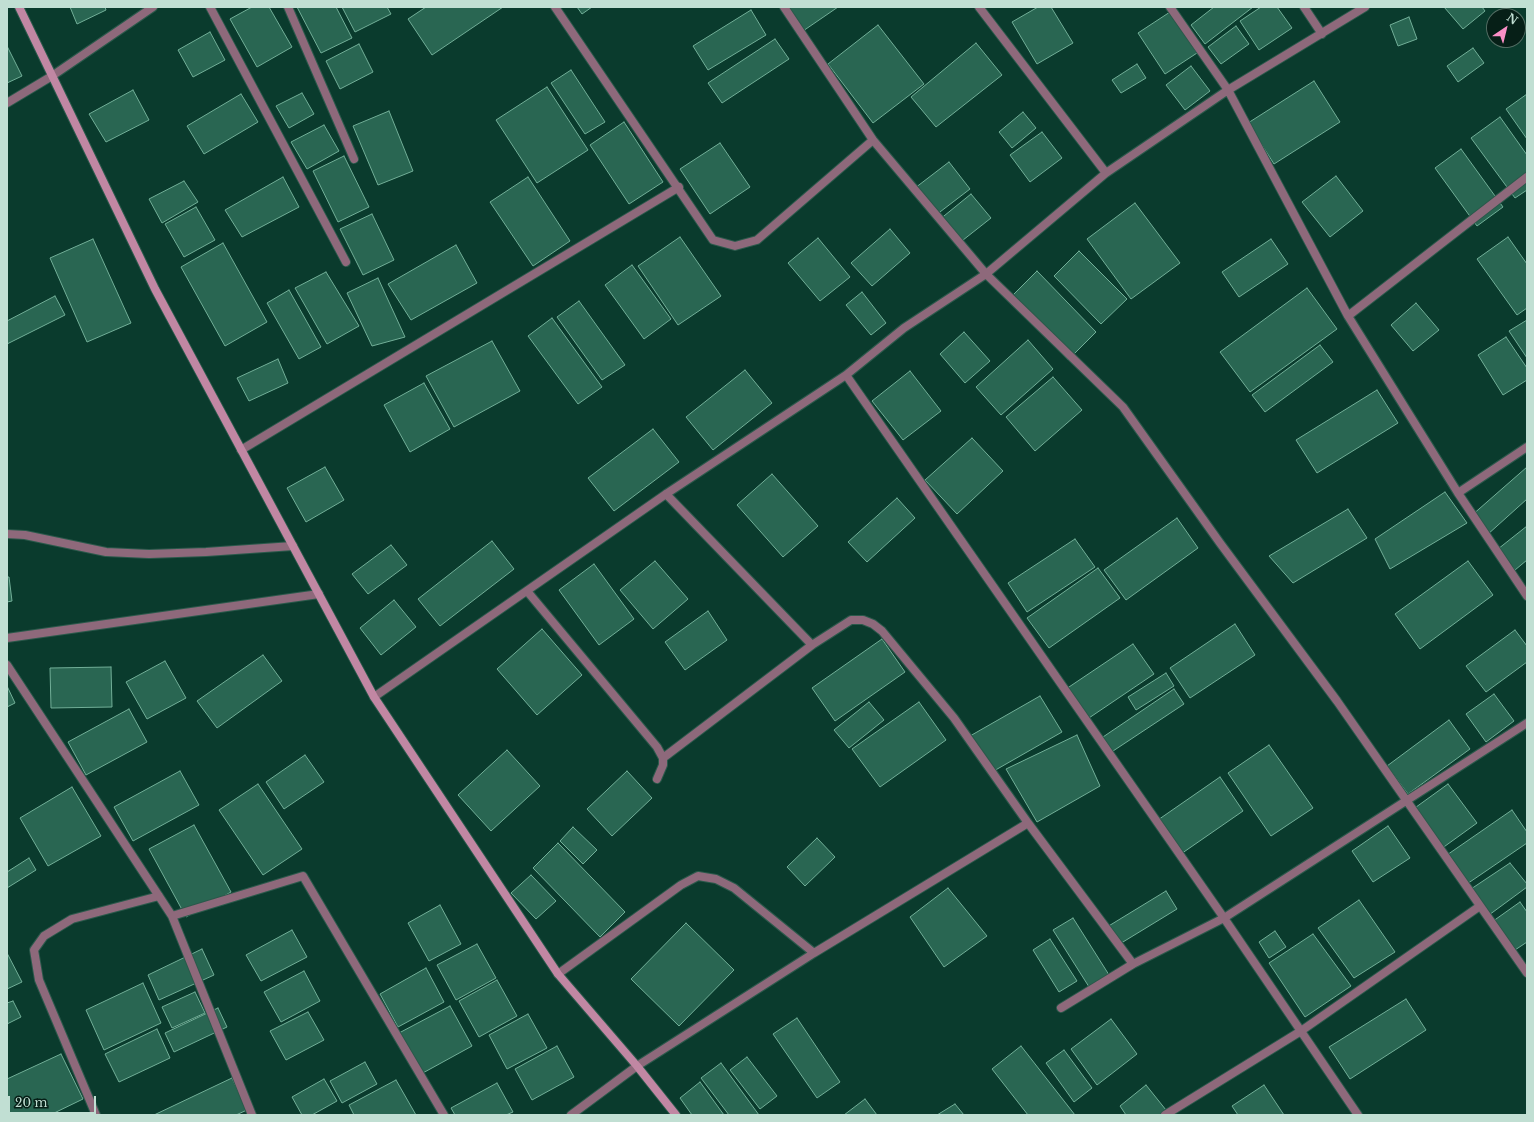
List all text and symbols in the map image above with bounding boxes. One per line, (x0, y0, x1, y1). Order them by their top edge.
north arrow (1486, 8, 1526, 48)
text: N (1504, 10, 1521, 28)
scale bar (10, 1088, 98, 1114)
text: 20 m (15, 1095, 47, 1110)

